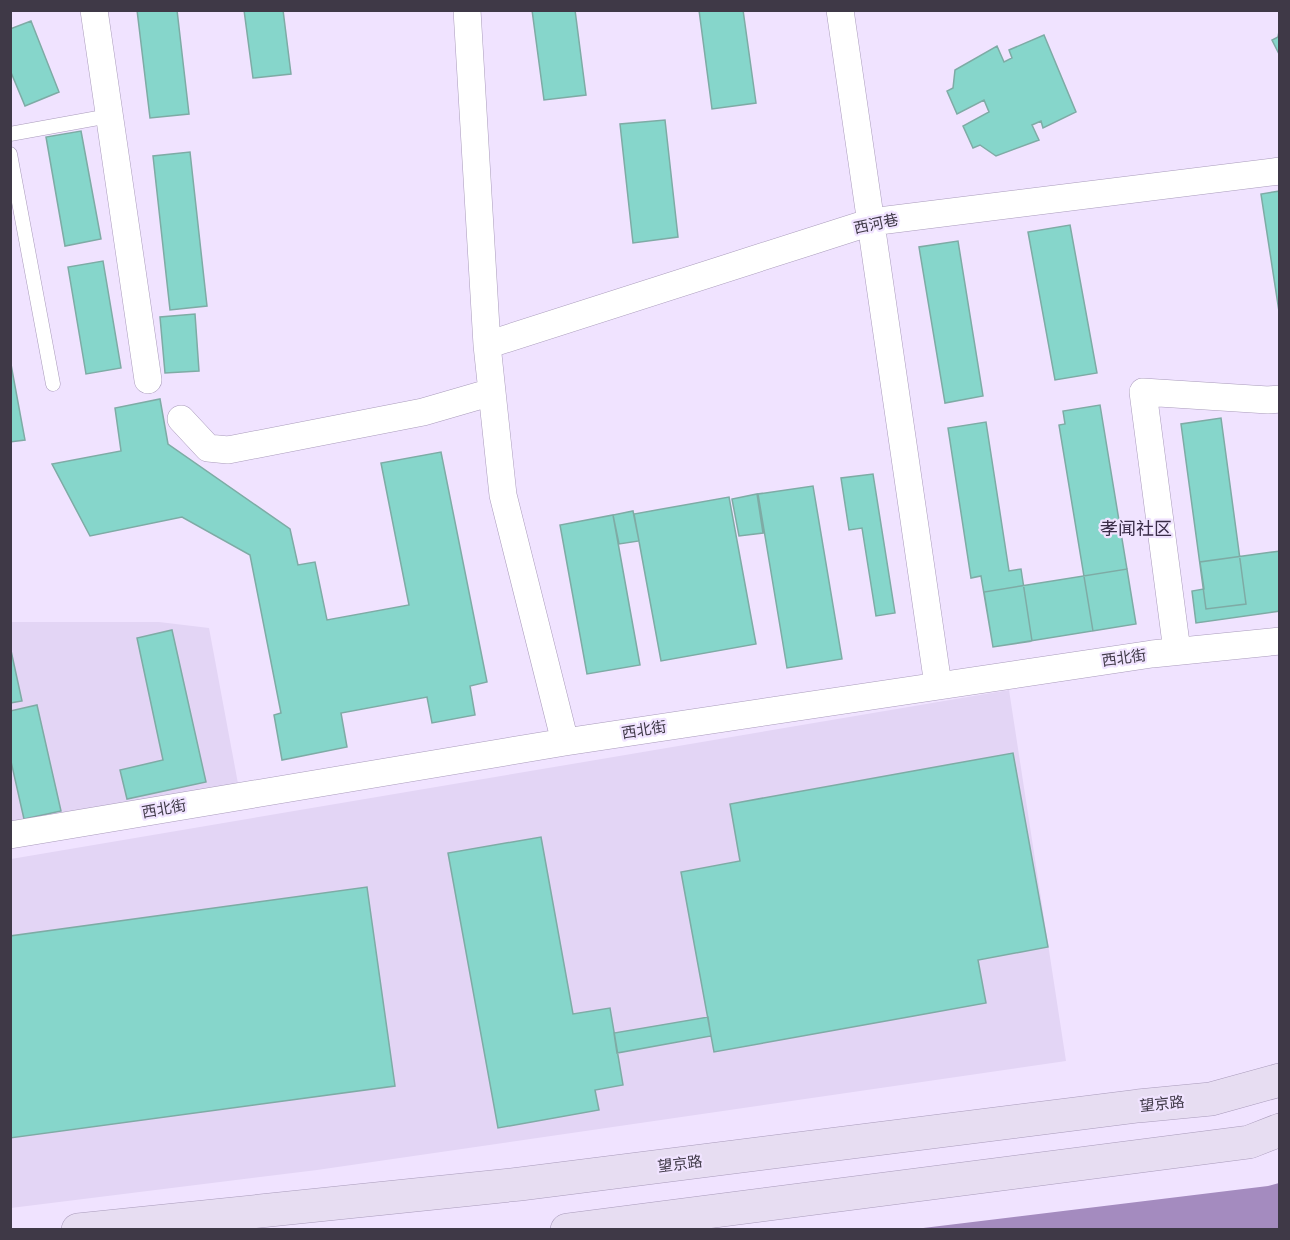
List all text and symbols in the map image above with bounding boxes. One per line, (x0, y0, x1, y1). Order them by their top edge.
street label: 西河巷 (852, 210, 900, 238)
district label: 孝闻社区 (1100, 517, 1172, 541)
street label: 西北街 (1100, 645, 1148, 671)
street label: 西北街 (620, 717, 668, 743)
street label: 西北街 (140, 795, 188, 823)
street label: 望京路 (1139, 1092, 1185, 1116)
street label: 望京路 (656, 1151, 704, 1177)

